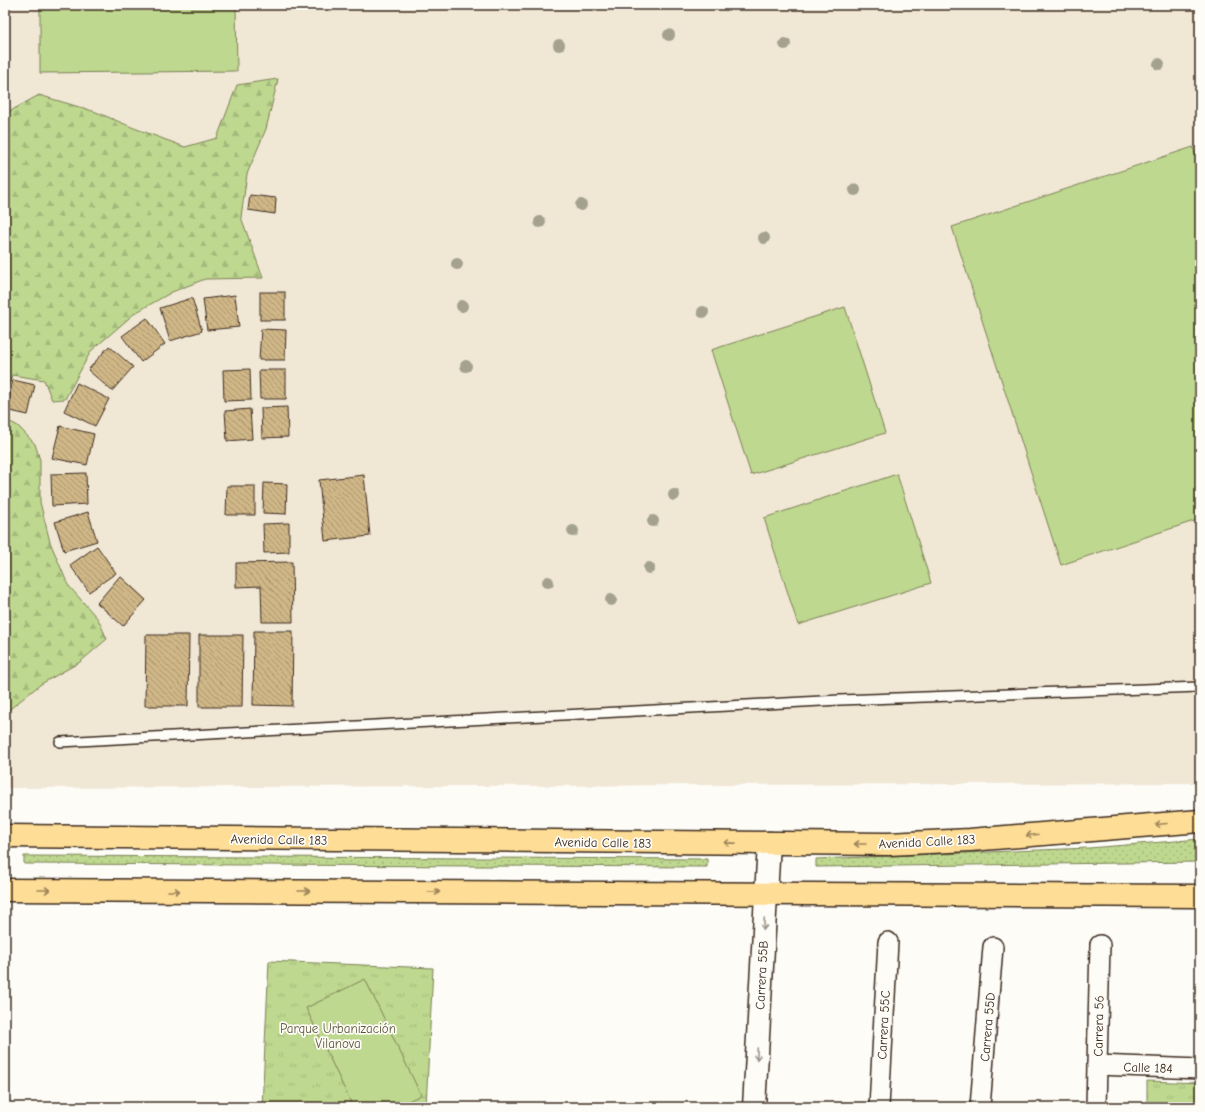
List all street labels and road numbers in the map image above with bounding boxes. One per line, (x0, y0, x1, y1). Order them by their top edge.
street label: Avenida Calle 183 (230, 831, 328, 848)
street label: Avenida Calle 183 (878, 831, 976, 852)
street label: Avenida Calle 183 (554, 834, 652, 851)
street label: Carrera 55B (752, 940, 771, 1010)
street label: Carrera 55C (874, 990, 893, 1060)
street label: Carrera 55D (977, 992, 998, 1062)
street label: Carrera 56 (1090, 995, 1107, 1057)
street label: Calle 184 (1123, 1059, 1173, 1076)

